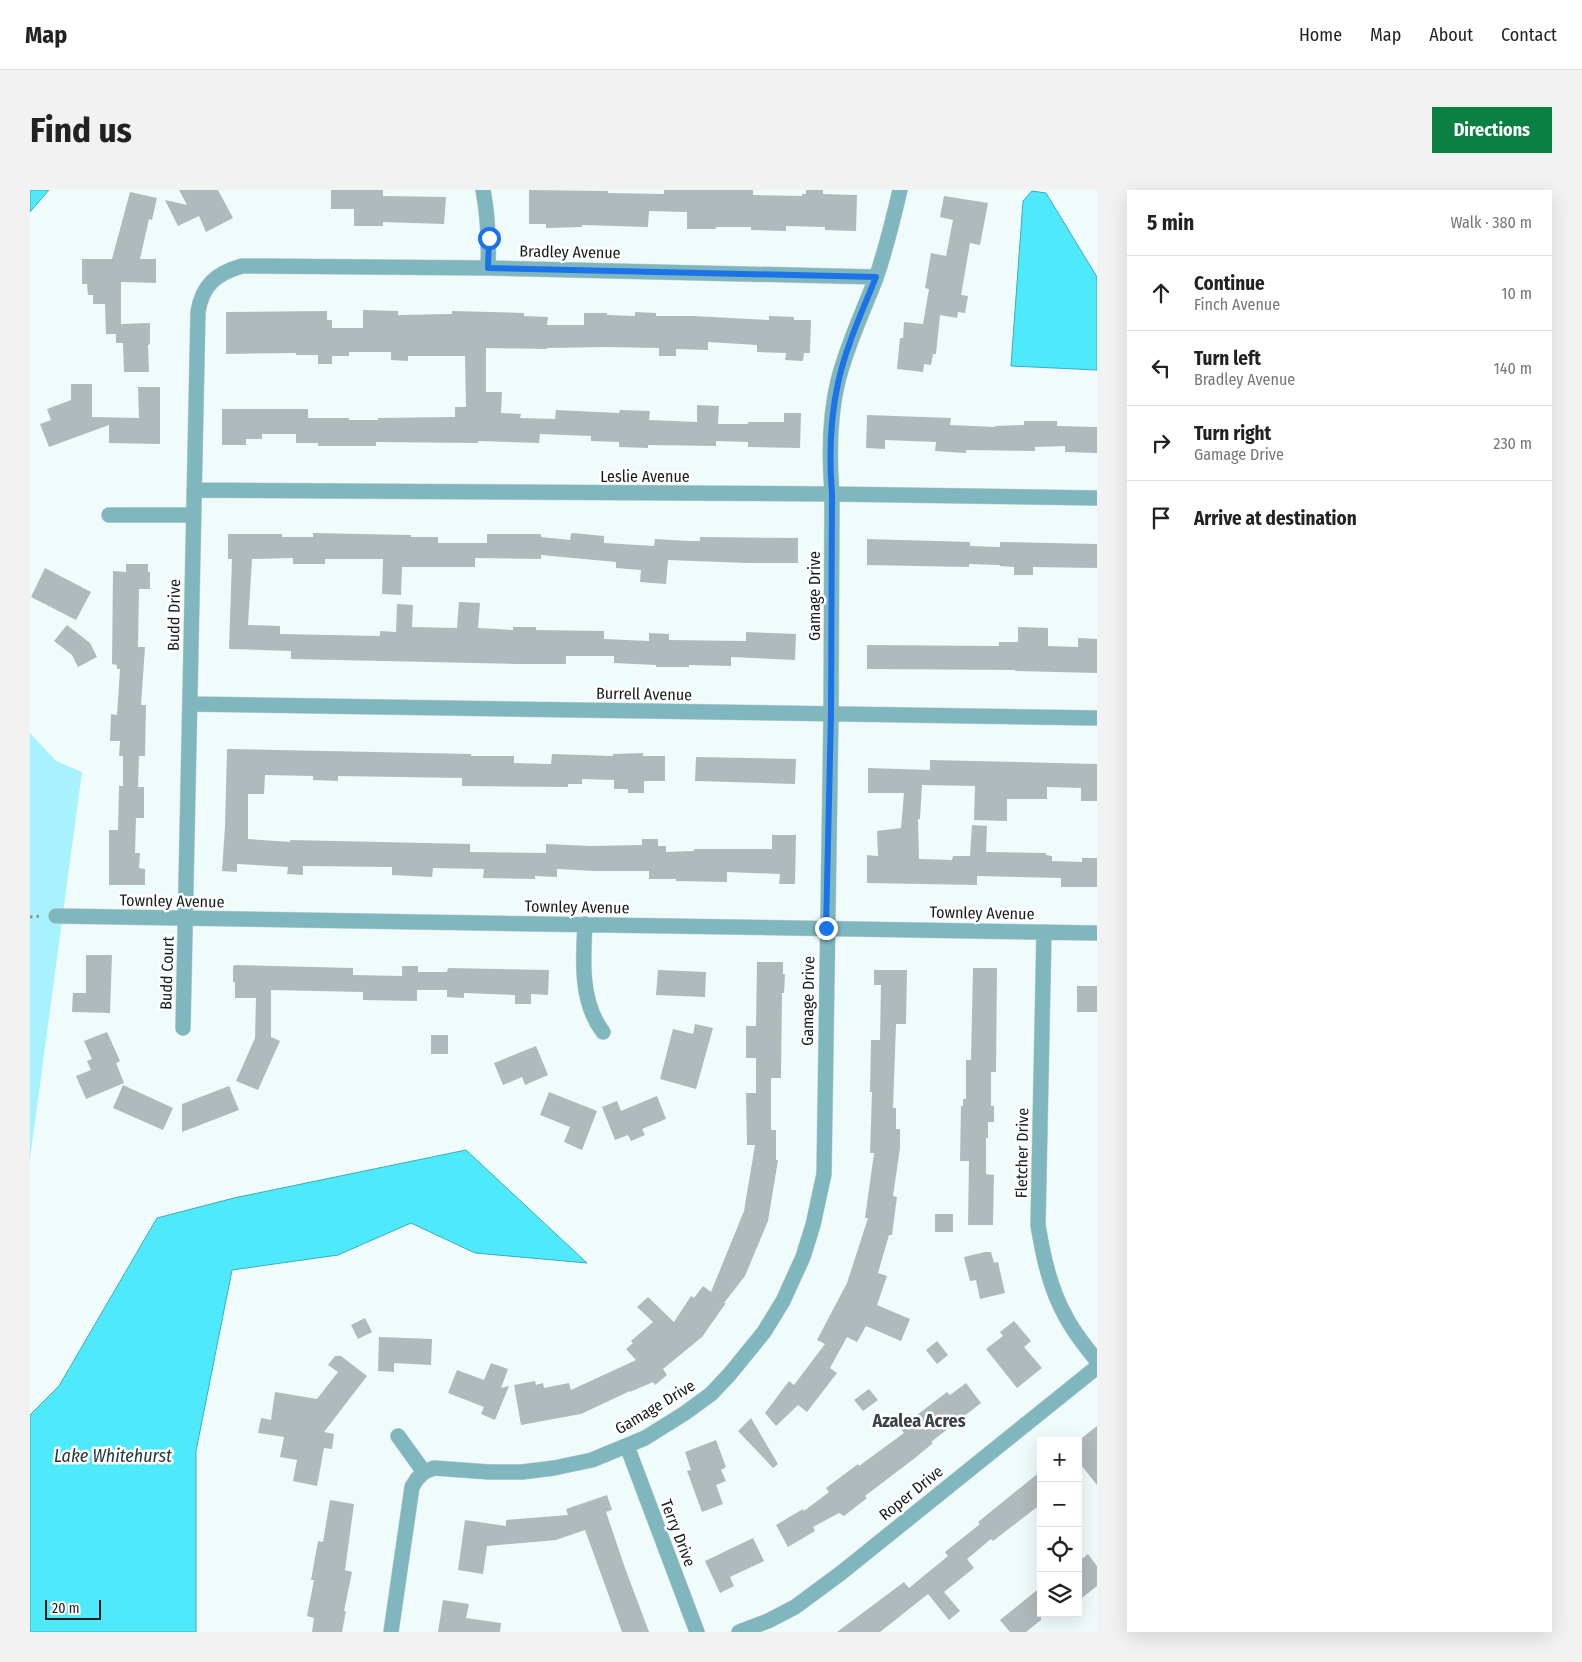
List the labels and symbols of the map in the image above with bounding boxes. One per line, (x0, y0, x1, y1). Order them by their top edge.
route start (478, 227, 501, 250)
street label: Bradley Avenue (519, 242, 621, 262)
street label: Leslie Avenue (600, 467, 690, 486)
street label: Gamage Drive (805, 551, 824, 641)
street label: Budd Drive (164, 579, 184, 651)
street label: Burrell Avenue (596, 684, 692, 704)
street label: Townley Avenue (119, 891, 225, 911)
street label: Townley Avenue (524, 897, 630, 917)
street label: Townley Avenue (929, 903, 1035, 923)
route end (815, 917, 838, 940)
street label: Budd Court (156, 935, 178, 1010)
street label: Gamage Drive (798, 956, 818, 1046)
street label: Fletcher Drive (1012, 1108, 1032, 1198)
street label: Gamage Drive (612, 1376, 698, 1438)
district label: Azalea Acres (871, 1410, 966, 1432)
water label: Lake Whitehurst (54, 1445, 172, 1467)
street label: Roper Drive (875, 1461, 947, 1524)
street label: Terry Drive (657, 1497, 700, 1569)
scale bar (45, 1597, 101, 1620)

